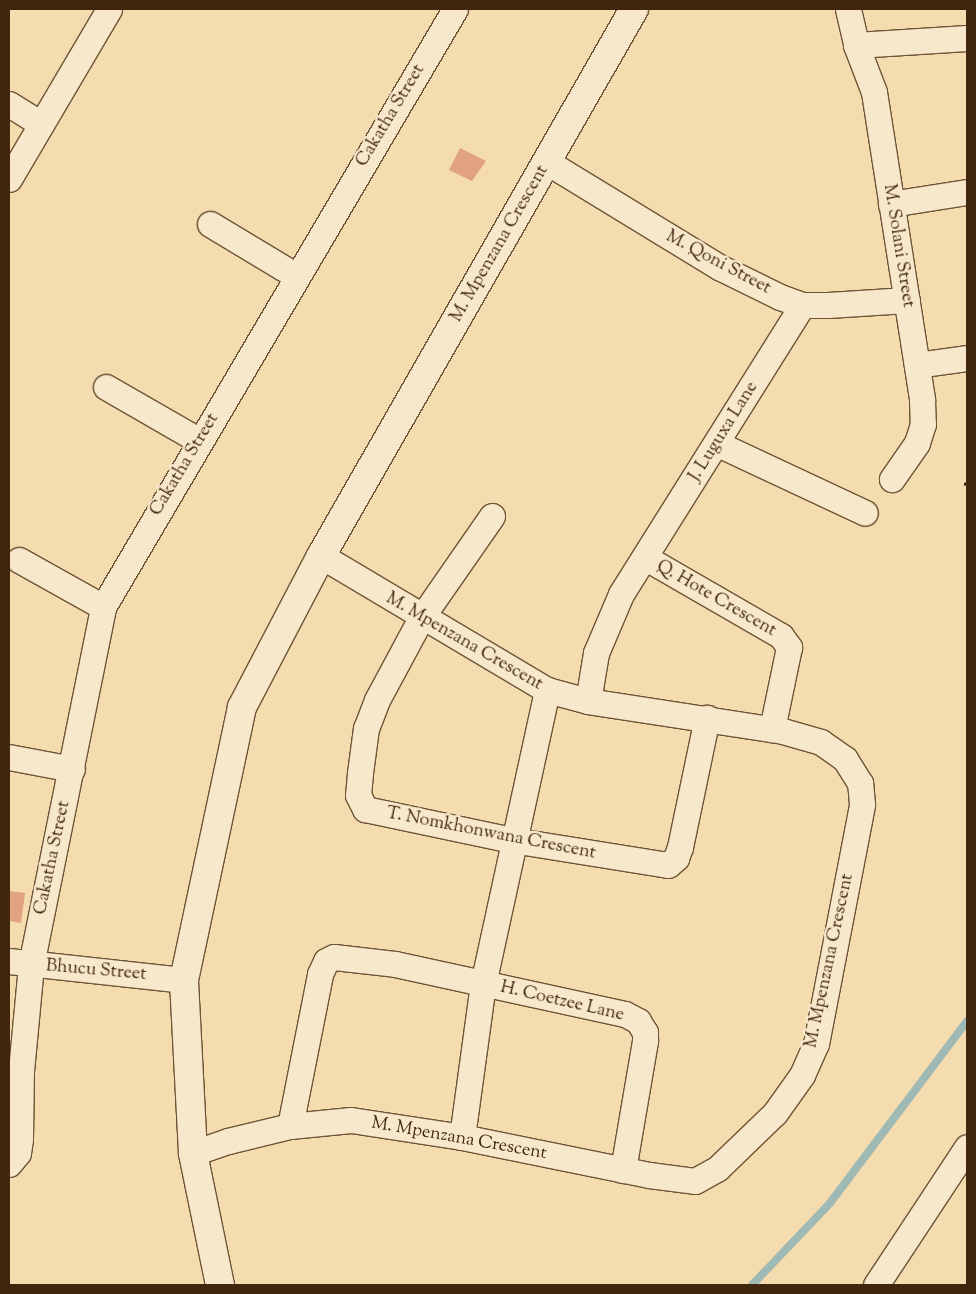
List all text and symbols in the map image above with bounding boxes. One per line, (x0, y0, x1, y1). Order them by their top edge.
street label: Cakatha Street (352, 61, 430, 171)
street label: M. Mpenzana Crescent (446, 162, 554, 326)
street label: M. Solani Street (878, 183, 918, 309)
street label: M. Qoni Street (662, 226, 774, 300)
street label: J. Luguxa Lane (685, 378, 763, 486)
street label: Cakatha Street (146, 410, 224, 520)
street label: Q. Hote Crescent (652, 556, 780, 642)
street label: M. Mpenzana Crescent (382, 588, 546, 696)
street label: Cakatha Street (30, 799, 76, 917)
street label: T. Nomkhonwana Crescent (385, 803, 597, 865)
street label: M. Mpenzana Crescent (801, 872, 859, 1050)
street label: Bhucu Street (45, 956, 147, 986)
street label: H. Coetzee Lane (498, 977, 626, 1027)
street label: M. Mpenzana Crescent (370, 1113, 548, 1165)

